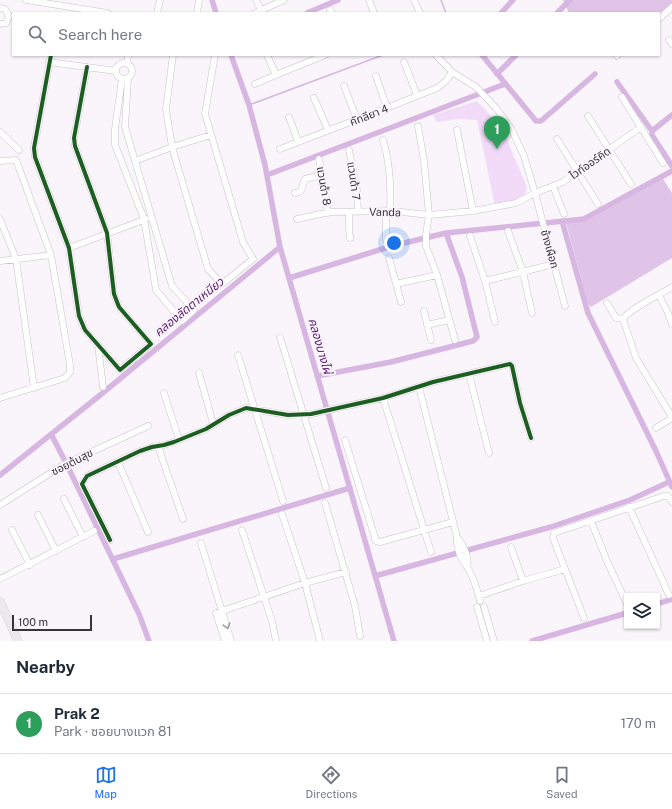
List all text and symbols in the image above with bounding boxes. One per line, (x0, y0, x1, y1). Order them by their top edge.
search box (12, 12, 660, 56)
icon: search (26, 23, 48, 45)
text: Search here (58, 26, 142, 43)
street label: คัทลียา 4 (348, 102, 390, 128)
pin: 1 (484, 116, 510, 149)
street label: ไวท์ออร์คิด (567, 145, 613, 182)
street label: แวนด้า 7 (345, 161, 363, 201)
street label: แวนด้า 8 (315, 166, 333, 206)
street label: Vanda (369, 206, 401, 218)
street label: ช้างเผือก (539, 228, 561, 270)
your location (384, 233, 404, 253)
water label: คลองลัดตาเหนียว (151, 274, 227, 339)
water label: คลองบางไผ่ (305, 316, 335, 378)
street label: ซอยต้นสุข (49, 446, 95, 478)
map controls (624, 593, 660, 629)
button: layers (624, 593, 660, 629)
scale bar (12, 613, 92, 632)
text: 100 m (18, 616, 48, 628)
one-way arrow (222, 622, 231, 629)
text: Nearby (16, 657, 75, 677)
text: Prak 2 (54, 705, 100, 722)
text: 1 (26, 716, 32, 731)
text: 170 m (621, 716, 656, 731)
text: Park · ซอยบางแวก 81 (54, 724, 172, 739)
tab: Map (94, 764, 117, 800)
tab: Directions (306, 764, 357, 800)
tab: Saved (546, 764, 578, 800)

